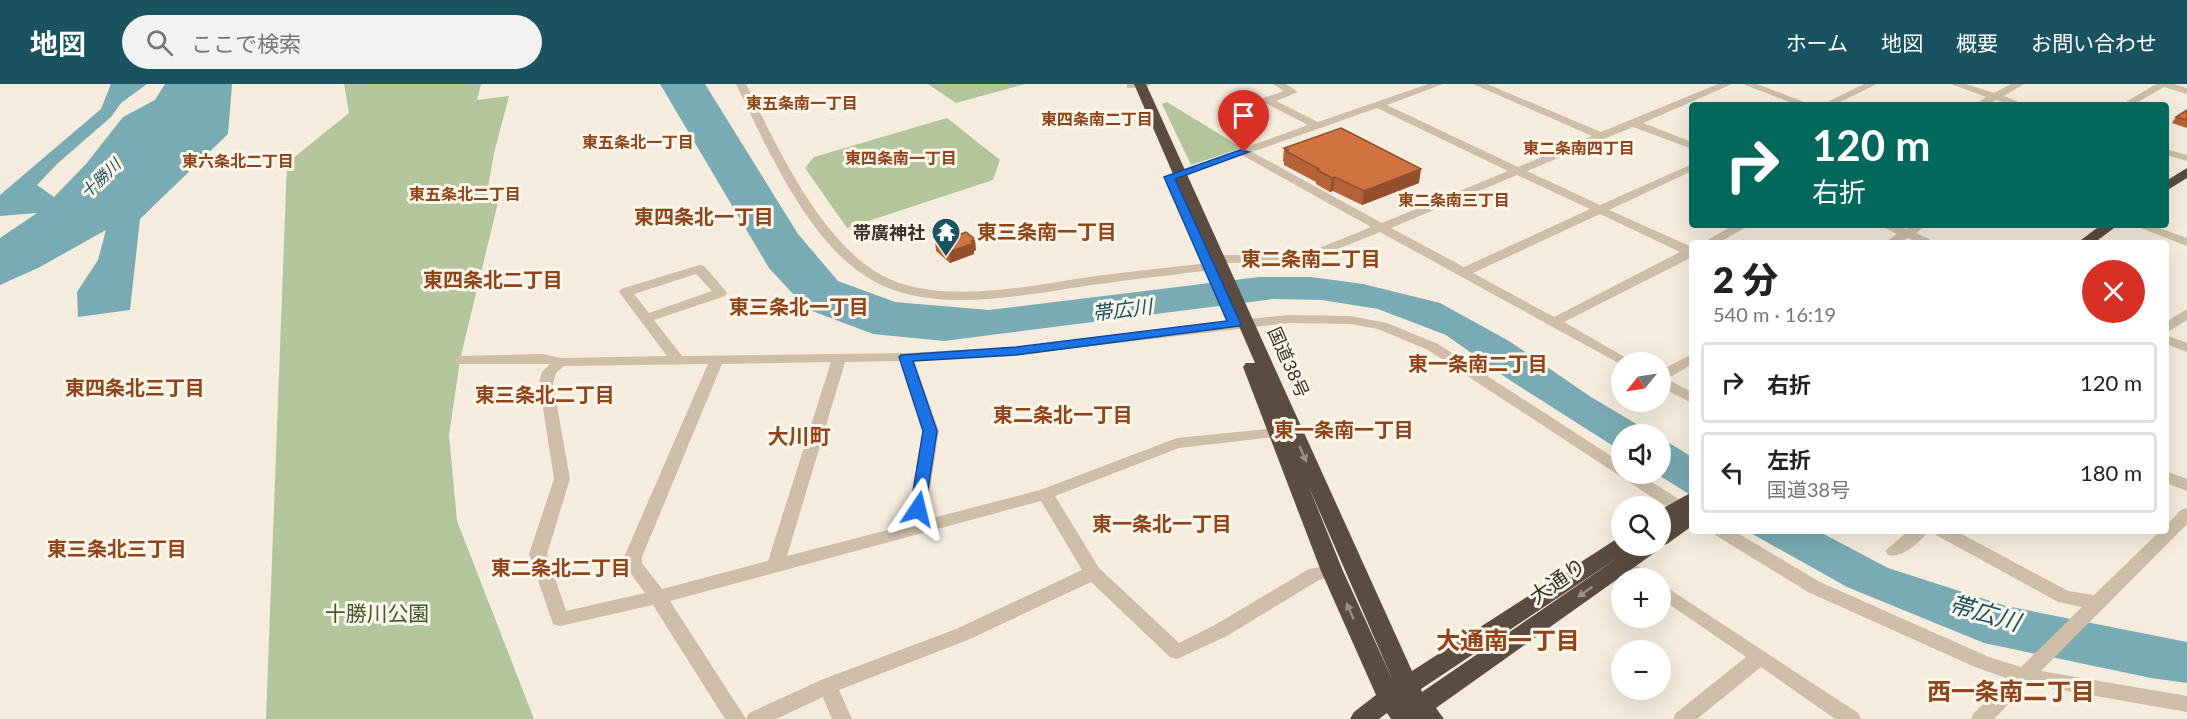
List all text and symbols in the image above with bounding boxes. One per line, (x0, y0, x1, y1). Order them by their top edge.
search box (122, 15, 542, 69)
text: 地図 (30, 26, 86, 60)
icon: search (143, 26, 176, 59)
text: ここで検索 (191, 30, 301, 57)
text: ホーム (1786, 30, 1848, 55)
text: 地図 (1881, 30, 1923, 55)
text: 概要 (1956, 30, 1998, 55)
text: お問い合わせ (2031, 30, 2157, 55)
pin (1218, 90, 1269, 152)
district label: 東五条南一丁目 (746, 93, 858, 112)
icon: arrive (1227, 99, 1260, 132)
district label: 東四条南二丁目 (1041, 109, 1153, 128)
text: 120 m (1812, 120, 1930, 170)
icon: right (1713, 126, 1791, 204)
district label: 東五条北一丁目 (582, 132, 694, 151)
district label: 東二条南四丁目 (1523, 138, 1635, 157)
district label: 東四条南一丁目 (845, 148, 957, 167)
district label: 東六条北二丁目 (182, 151, 294, 170)
water label: 十勝川 (76, 153, 125, 202)
text: 右折 (1812, 175, 1866, 208)
district label: 東五条北二丁目 (409, 184, 521, 203)
district label: 東二条南三丁目 (1398, 190, 1510, 209)
district label: 東四条北一丁目 (634, 204, 774, 228)
temple icon: 帯廣神社 (930, 216, 962, 258)
district label: 東三条南一丁目 (977, 219, 1117, 243)
place label: 帯廣神社 (853, 221, 925, 243)
district label: 東二条南二丁目 (1241, 246, 1381, 270)
text: 2 分 (1713, 257, 1778, 301)
button: close (2082, 260, 2145, 323)
district label: 東四条北二丁目 (423, 267, 563, 291)
water label: 帯広川 (1091, 293, 1155, 325)
district label: 東三条北一丁目 (729, 294, 869, 318)
text: 540 m · 16:19 (1713, 302, 1836, 326)
street label: 国道38号 (1264, 323, 1314, 401)
district label: 東一条南二丁目 (1408, 351, 1548, 375)
north arrow (1611, 352, 1671, 412)
map controls (1611, 352, 1671, 700)
icon: right (1716, 366, 1749, 399)
text: 120 m (2080, 369, 2142, 396)
text: 右折 (1767, 371, 1811, 398)
district label: 東四条北三丁目 (65, 375, 205, 399)
district label: 東三条北二丁目 (475, 382, 615, 406)
district label: 東二条北一丁目 (993, 402, 1133, 426)
district label: 東一条南一丁目 (1274, 417, 1414, 441)
district label: 大川町 (768, 423, 831, 448)
button: sound (1611, 424, 1671, 484)
one-way arrow (1298, 445, 1308, 463)
text: 左折 (1767, 446, 1811, 473)
icon: left (1716, 456, 1749, 489)
text: 180 m (2080, 459, 2142, 486)
position arrow (886, 477, 950, 541)
text: 国道38号 (1767, 477, 1850, 501)
button: search (1611, 496, 1671, 556)
district label: 東一条北一丁目 (1092, 511, 1232, 535)
district label: 東三条北三丁目 (47, 536, 187, 560)
street label: 大通り (1524, 552, 1590, 608)
district label: 東二条北二丁目 (491, 555, 631, 579)
button: + (1611, 568, 1671, 628)
one-way arrow (1577, 586, 1593, 598)
water label: 帯広川 (1946, 588, 2026, 637)
park label: 十勝川公園 (325, 600, 430, 625)
one-way arrow (1345, 603, 1354, 620)
district label: 大通南一丁目 (1436, 625, 1580, 654)
button: − (1611, 640, 1671, 700)
district label: 西一条南二丁目 (1927, 676, 2095, 705)

